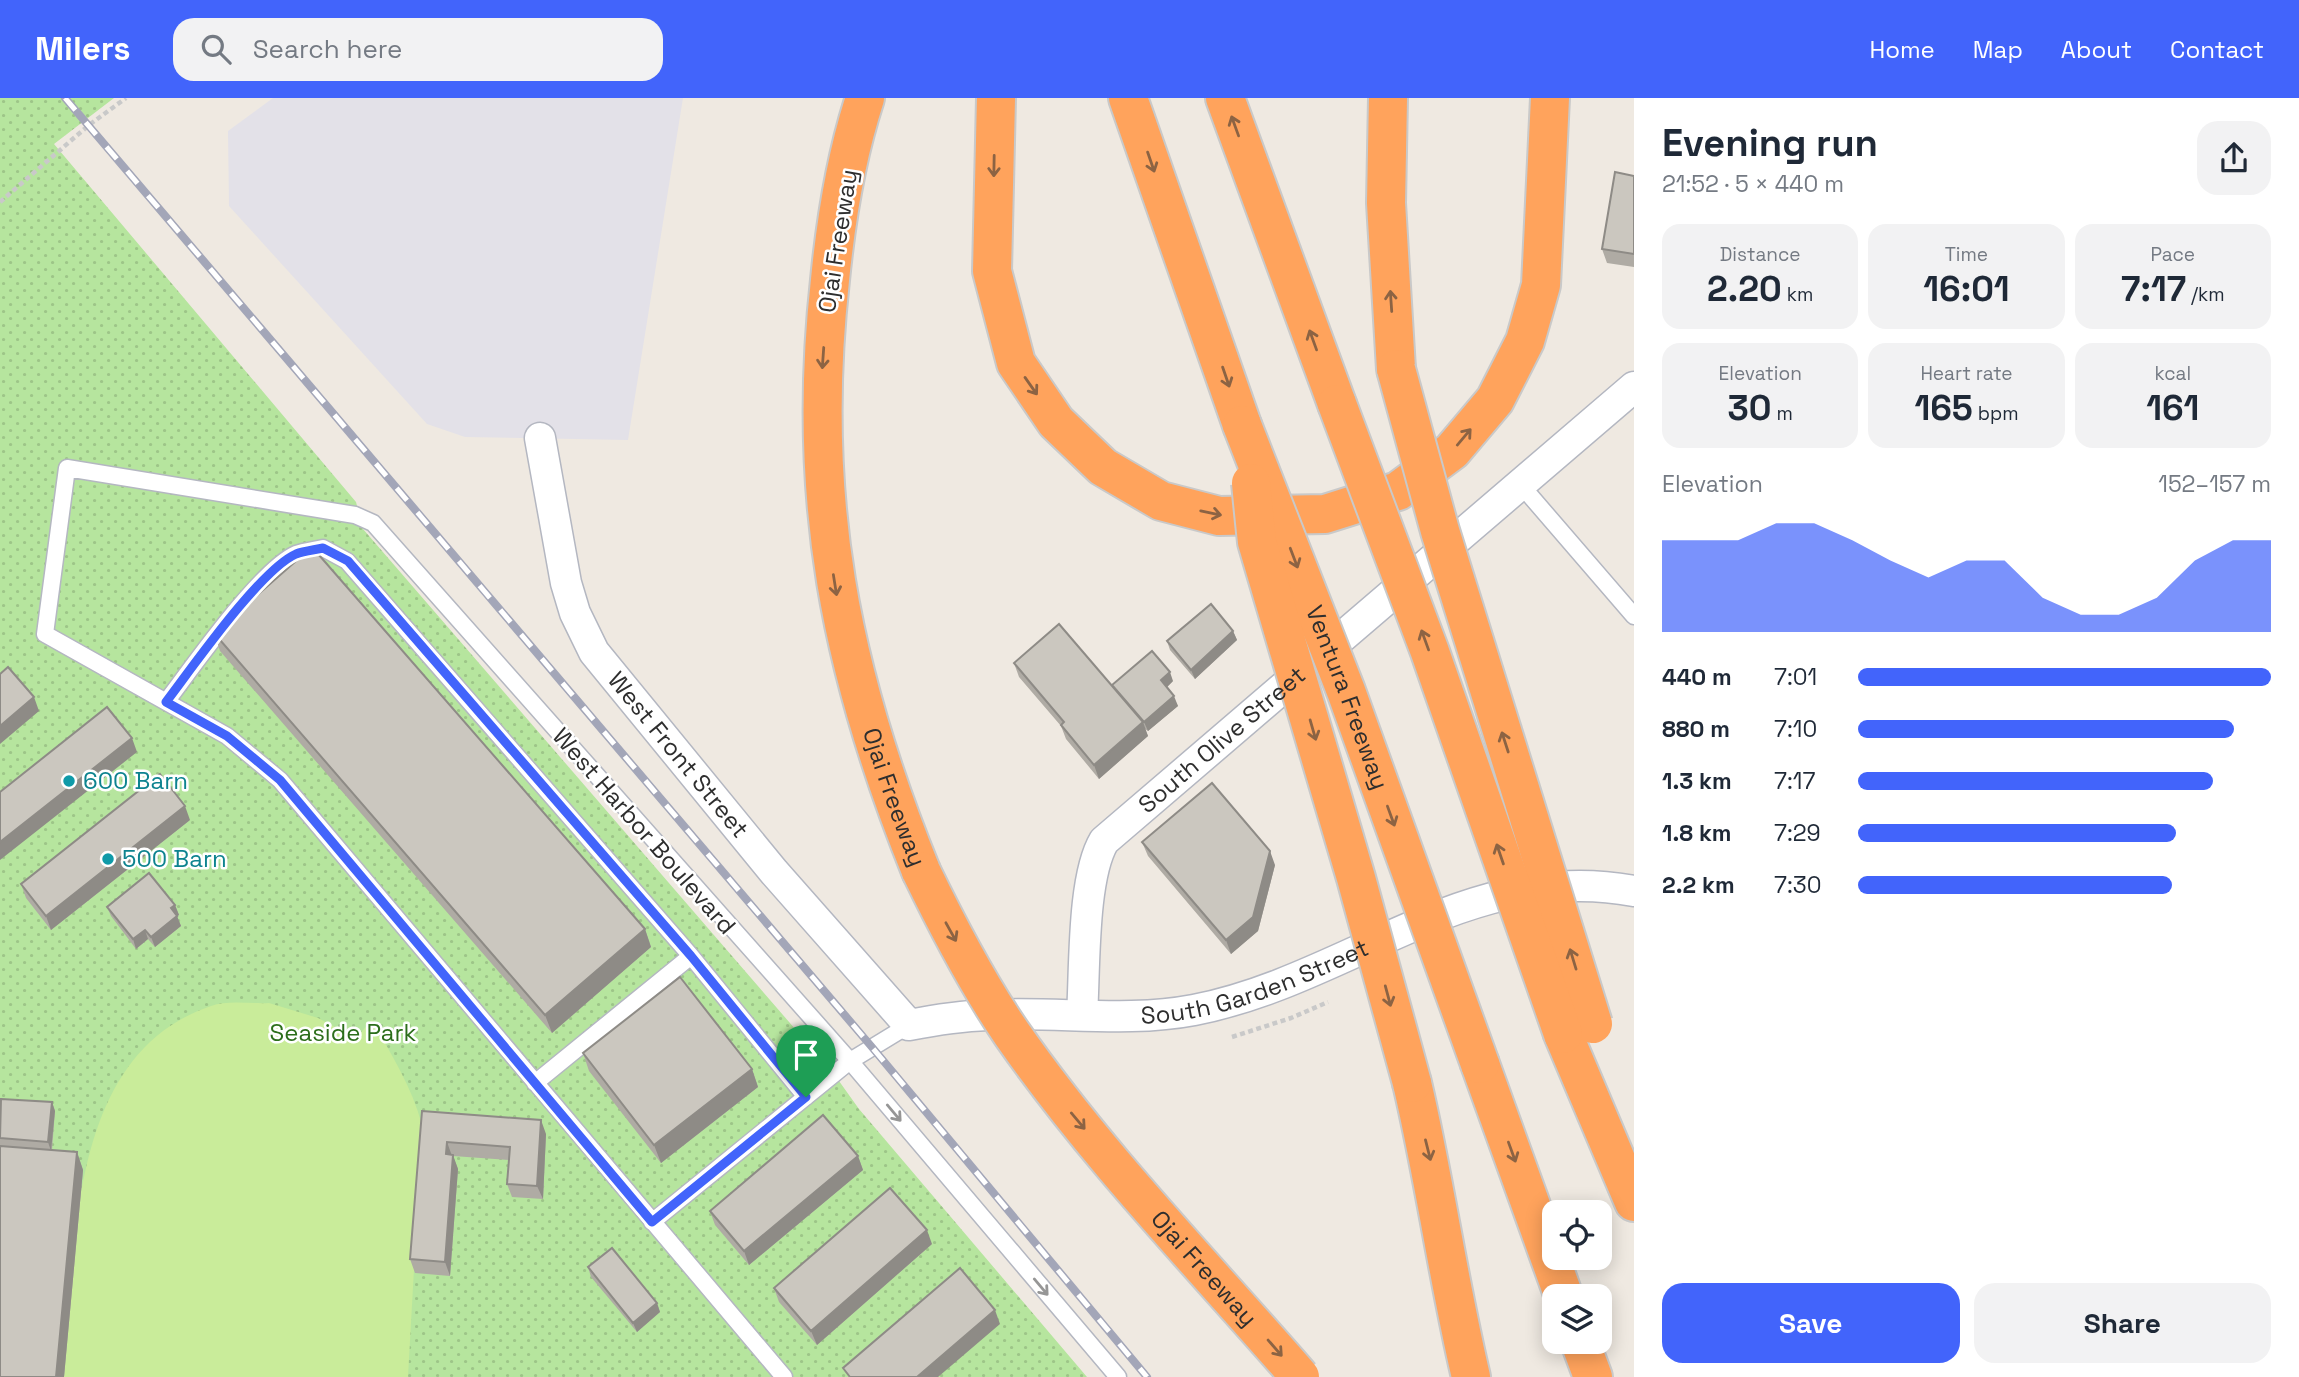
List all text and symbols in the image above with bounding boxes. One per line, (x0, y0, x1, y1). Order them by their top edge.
search box (173, 18, 663, 81)
text: Milers (35, 28, 131, 70)
icon: search (197, 30, 235, 68)
text: Search here (253, 32, 403, 66)
text: Home (1869, 34, 1935, 65)
text: Map (1973, 34, 2023, 65)
text: About (2061, 34, 2132, 65)
text: Contact (2170, 34, 2264, 65)
one-way arrow (1228, 116, 1240, 138)
text: Evening run (1662, 119, 1878, 167)
button: share (2197, 121, 2271, 195)
one-way arrow (1146, 151, 1158, 173)
one-way arrow (987, 154, 1001, 177)
street label: Ojai Freeway (811, 167, 864, 315)
text: 21:52 · 5 × 440 m (1662, 169, 1844, 199)
text: Distance (1720, 242, 1801, 267)
text: Time (1945, 242, 1988, 267)
text: Pace (2151, 242, 2195, 267)
text: 2.20 (1707, 267, 1782, 311)
text: 16:01 (1923, 267, 2010, 311)
text: 7:17 (2121, 267, 2186, 311)
text: km (1782, 282, 1813, 307)
text: /km (2186, 282, 2225, 307)
one-way arrow (1384, 290, 1397, 313)
one-way arrow (1306, 329, 1319, 351)
one-way arrow (816, 346, 829, 369)
text: Elevation (1719, 361, 1802, 386)
text: Heart rate (1920, 361, 2013, 386)
text: kcal (2154, 361, 2191, 386)
one-way arrow (1221, 366, 1233, 388)
one-way arrow (1024, 376, 1038, 395)
text: 30 (1728, 386, 1772, 430)
text: 165 (1914, 386, 1973, 430)
text: 161 (2146, 386, 2199, 430)
text: m (1772, 401, 1793, 426)
text: bpm (1973, 401, 2019, 426)
one-way arrow (1456, 428, 1472, 446)
text: Elevation (1662, 469, 1763, 499)
text: 152–157 m (2158, 469, 2271, 499)
one-way arrow (1199, 507, 1222, 520)
one-way arrow (1288, 546, 1301, 568)
one-way arrow (829, 573, 842, 596)
street label: Ventura Freeway (1299, 601, 1396, 793)
one-way arrow (1418, 629, 1430, 651)
street label: South Olive Street (1132, 659, 1312, 820)
text: 440 m (1662, 662, 1732, 692)
text: 7:01 (1774, 662, 1817, 692)
street label: West Front Street (601, 665, 756, 844)
text: 880 m (1662, 714, 1730, 744)
text: 7:10 (1774, 714, 1817, 744)
one-way arrow (1307, 718, 1320, 740)
street label: West Harbor Boulevard (546, 721, 743, 940)
street label: Ojai Freeway (856, 724, 934, 871)
one-way arrow (1498, 731, 1511, 753)
place label: 600 Barn (83, 765, 188, 796)
text: 1.3 km (1662, 766, 1732, 796)
text: 7:17 (1774, 766, 1815, 796)
marker: 600 Barn (61, 773, 77, 789)
one-way arrow (1386, 805, 1398, 827)
text: 1.8 km (1662, 818, 1732, 848)
text: 7:29 (1774, 818, 1821, 848)
place label: 500 Barn (122, 843, 227, 874)
one-way arrow (1493, 844, 1506, 866)
marker: 500 Barn (100, 851, 116, 867)
text: 2.2 km (1662, 870, 1735, 900)
text: 7:30 (1774, 870, 1821, 900)
one-way arrow (945, 921, 959, 942)
street label: South Garden Street (1140, 932, 1373, 1031)
one-way arrow (1566, 948, 1579, 970)
one-way arrow (1382, 984, 1395, 1006)
park label: Seaside Park (270, 1017, 417, 1048)
pin (776, 1025, 836, 1097)
icon: arrive (787, 1036, 825, 1074)
one-way arrow (886, 1104, 902, 1122)
one-way arrow (1070, 1111, 1086, 1129)
one-way arrow (1422, 1138, 1435, 1160)
one-way arrow (1506, 1140, 1519, 1162)
map controls (1542, 1200, 1612, 1354)
button: locate (1542, 1200, 1612, 1270)
street label: Ojai Freeway (1145, 1204, 1264, 1333)
one-way arrow (1033, 1277, 1049, 1295)
button: Save (1662, 1283, 1960, 1363)
button: Share (1974, 1283, 2271, 1363)
button: layers (1542, 1284, 1612, 1354)
one-way arrow (1267, 1339, 1283, 1357)

